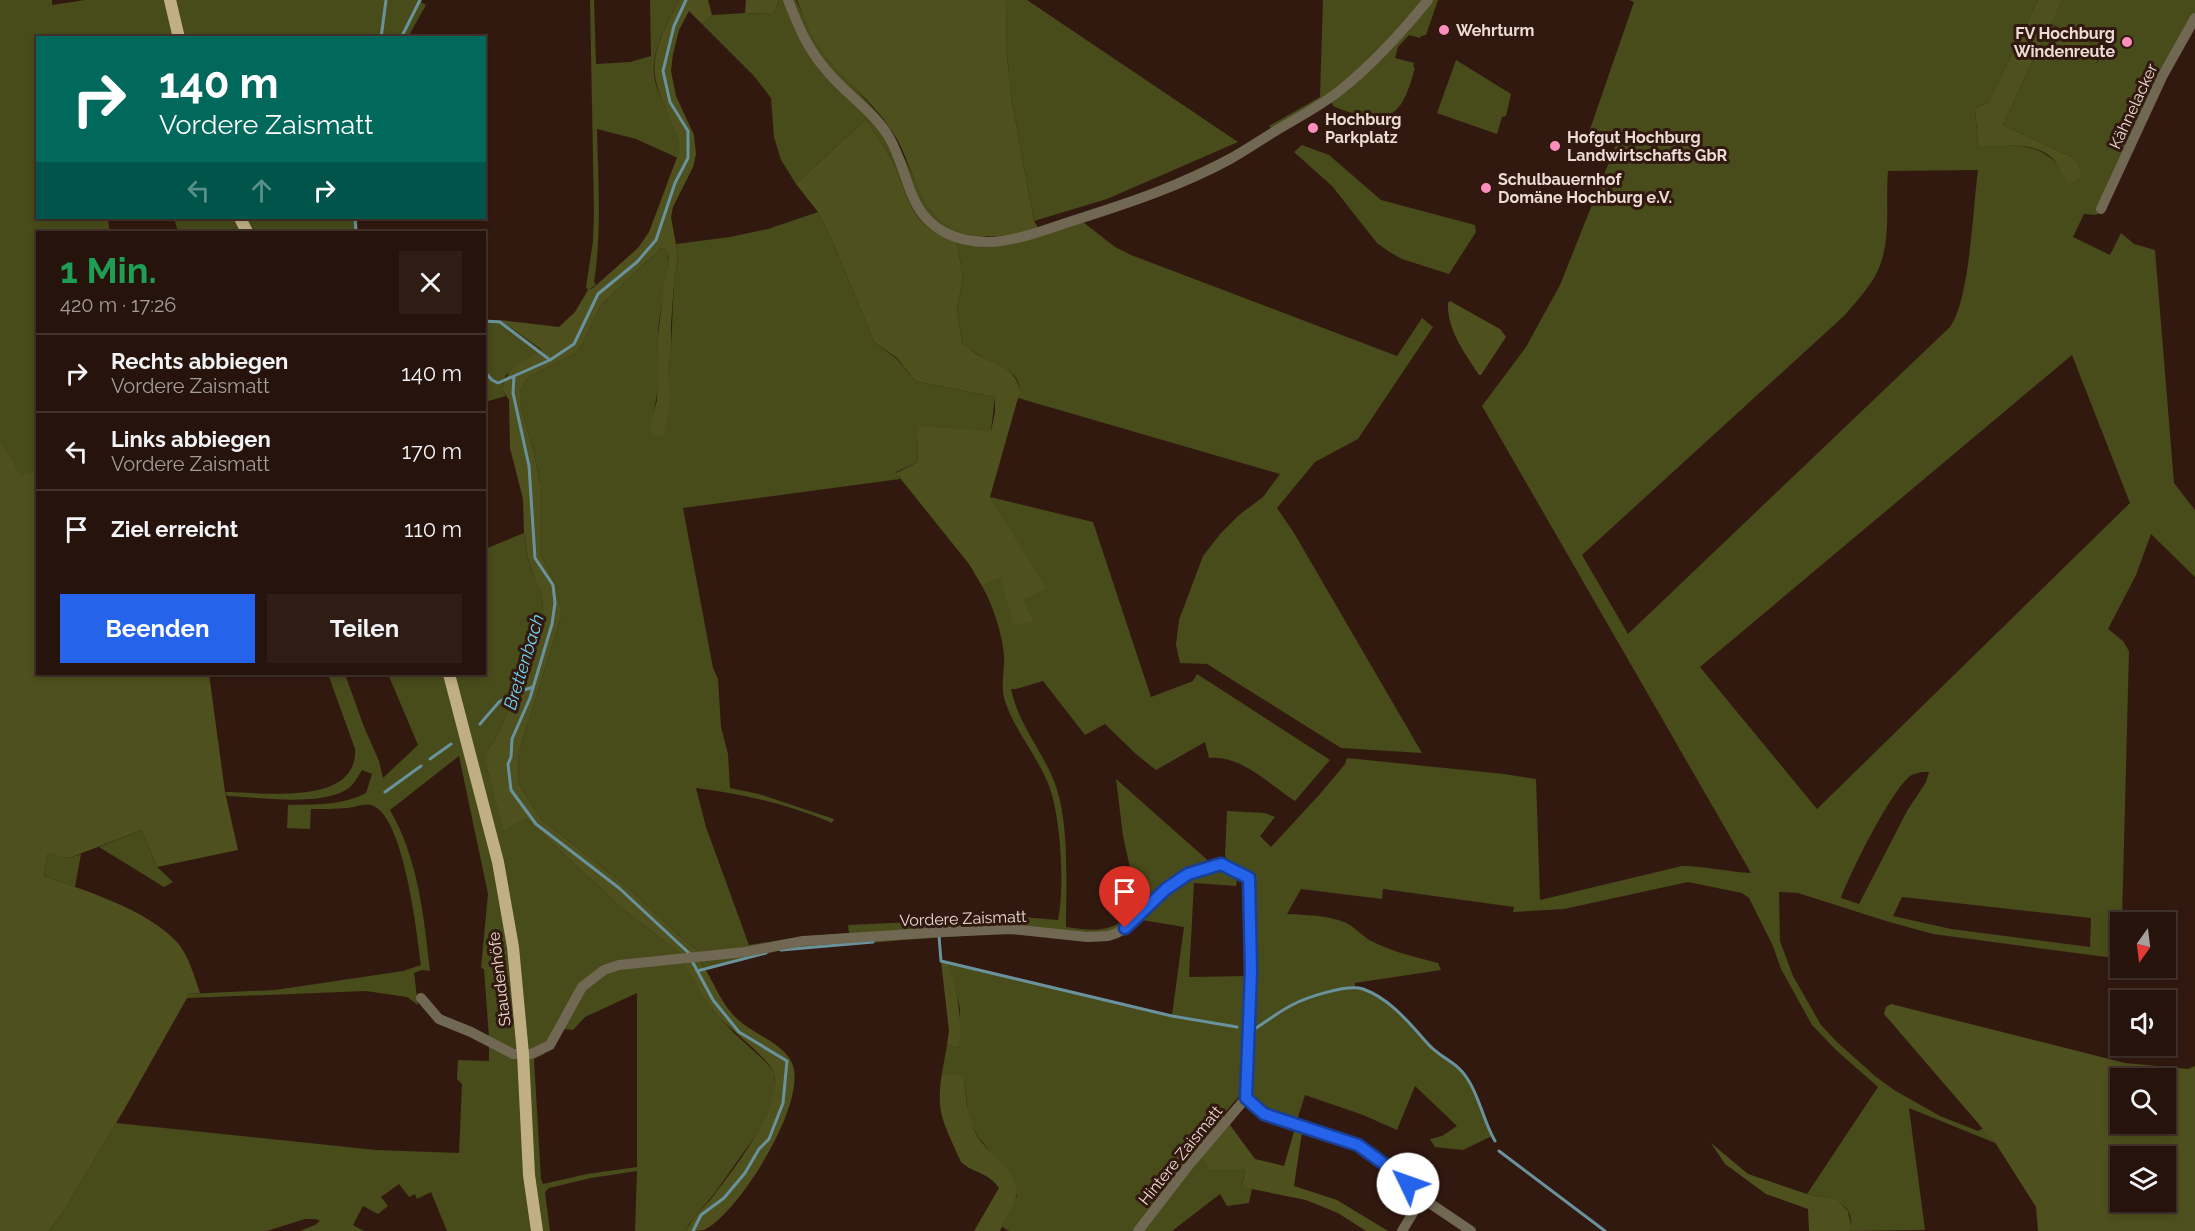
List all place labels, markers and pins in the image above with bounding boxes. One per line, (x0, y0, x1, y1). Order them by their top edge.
place label: Wehrturm (1456, 21, 1534, 40)
marker: Wehrturm (1437, 23, 1451, 37)
place label: FV Hochburg Windenreute (2014, 24, 2115, 61)
marker: FV Hochburg Windenreute (2120, 35, 2134, 49)
place label: Hochburg Parkplatz (1325, 110, 1401, 147)
marker: Hochburg Parkplatz (1306, 121, 1320, 135)
place label: Hofgut Hochburg Landwirtschafts GbR (1567, 128, 1727, 165)
marker: Hofgut Hochburg Landwirtschafts GbR (1548, 139, 1562, 153)
place label: Schulbauernhof Domäne Hochburg e.V. (1498, 170, 1672, 207)
marker: Schulbauernhof Domäne Hochburg e.V. (1479, 181, 1493, 195)
pin (1099, 866, 1150, 928)

